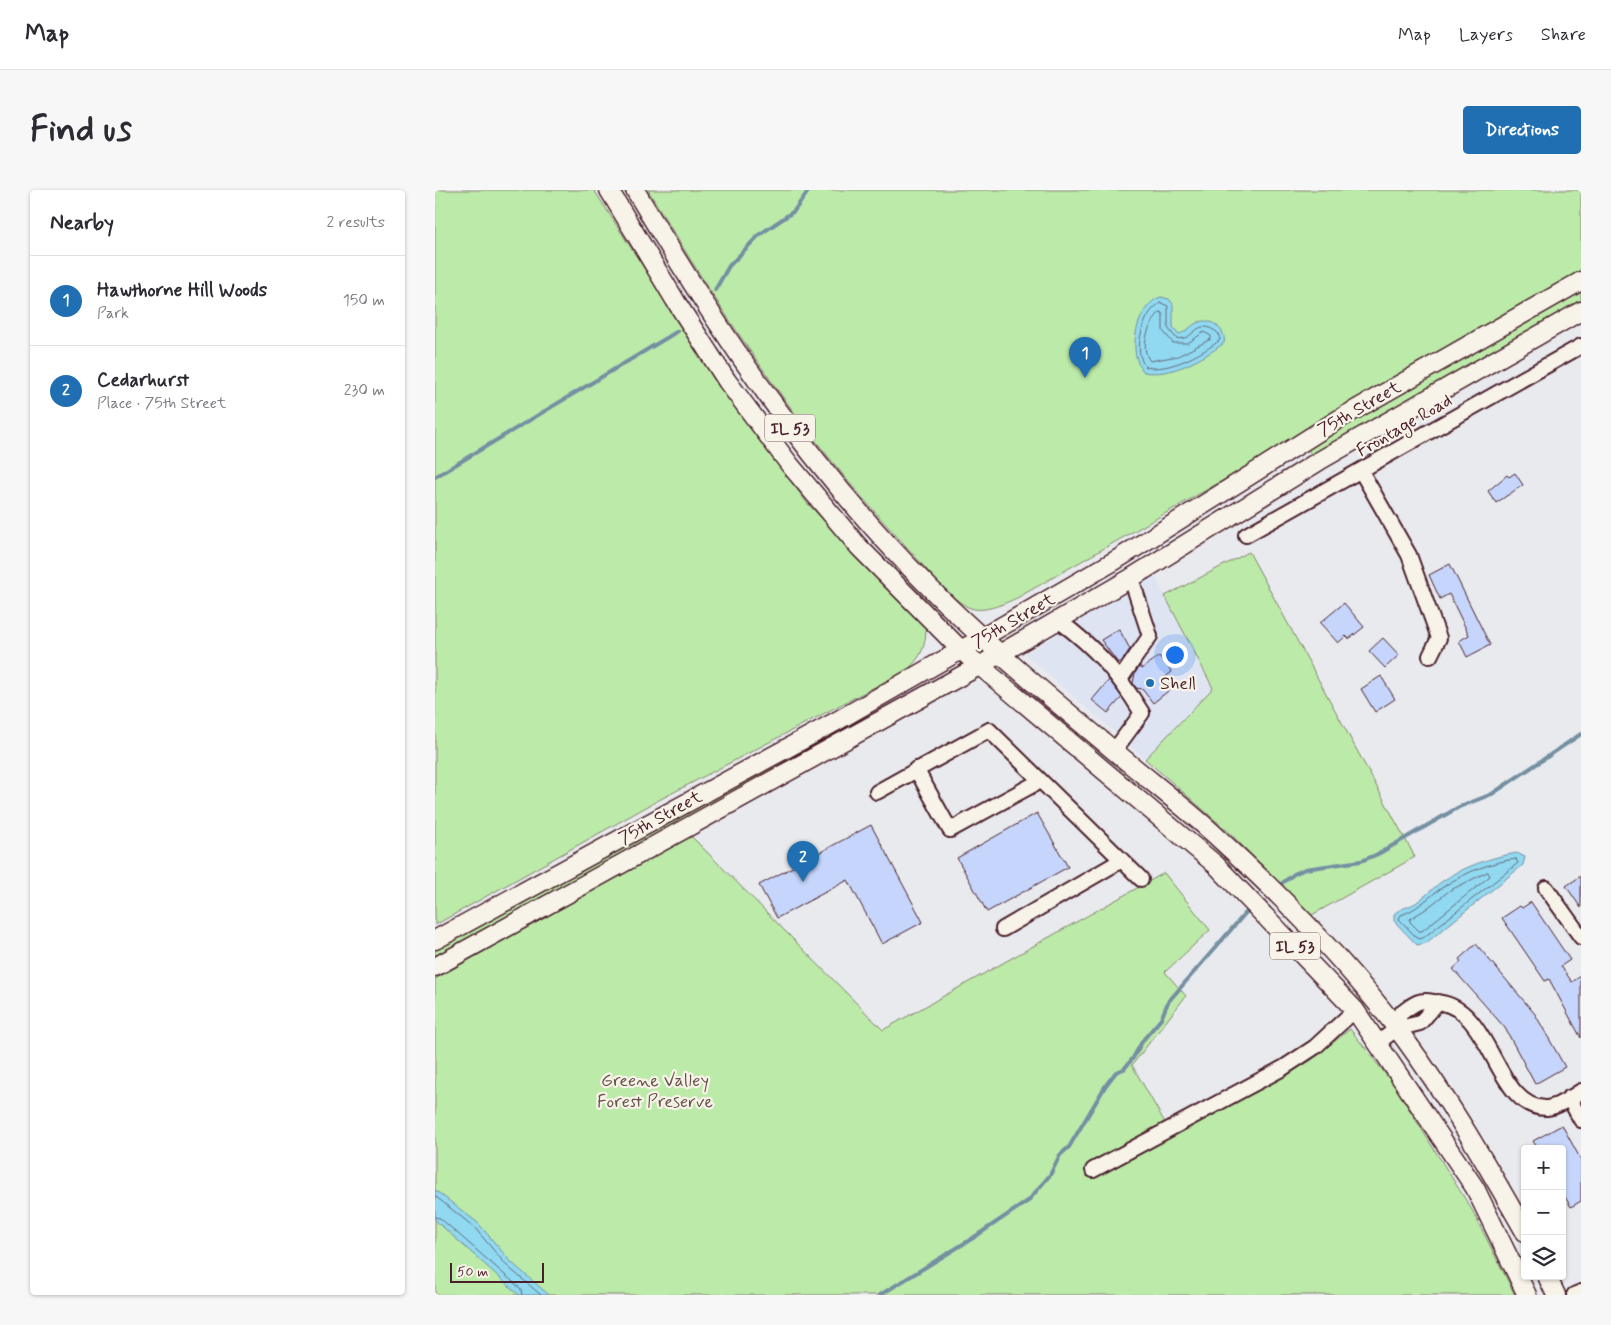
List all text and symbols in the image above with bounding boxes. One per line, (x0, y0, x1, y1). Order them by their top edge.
text: Map (25, 19, 69, 50)
text: Map (1398, 23, 1431, 47)
text: Layers (1459, 23, 1513, 47)
text: Share (1541, 23, 1586, 47)
button: Directions (1463, 106, 1581, 154)
text: Find us (30, 107, 132, 153)
text: Nearby (50, 209, 114, 237)
text: 2 results (327, 212, 385, 233)
text: Hawthorne Hill Woods (97, 278, 267, 303)
text: 1 (62, 290, 70, 311)
text: 150 m (343, 290, 385, 311)
text: Park (97, 303, 129, 324)
pin: 1 (1069, 337, 1101, 378)
text: Cedarhurst (97, 368, 189, 393)
street label: 75th Street (1314, 375, 1406, 442)
text: 2 (62, 380, 70, 401)
text: 230 m (344, 380, 385, 401)
street label: Frontage Road (1352, 389, 1457, 464)
text: Place · 75th Street (97, 393, 226, 414)
road number: IL 53 (765, 414, 815, 442)
street label: 75th Street (968, 587, 1060, 654)
your location (1162, 642, 1188, 668)
place label: Shell (1160, 672, 1196, 696)
marker: Shell (1144, 677, 1156, 689)
street label: 75th Street (614, 785, 707, 851)
pin: 2 (787, 841, 819, 882)
road number: IL 53 (1270, 932, 1320, 959)
park label: Greene Valley Forest Preserve (597, 1069, 713, 1114)
map controls (1521, 1145, 1566, 1280)
button: + (1521, 1145, 1566, 1190)
button: − (1521, 1190, 1566, 1235)
button: layers (1521, 1235, 1566, 1280)
scale bar (450, 1260, 544, 1283)
text: 50 m (457, 1263, 488, 1281)

